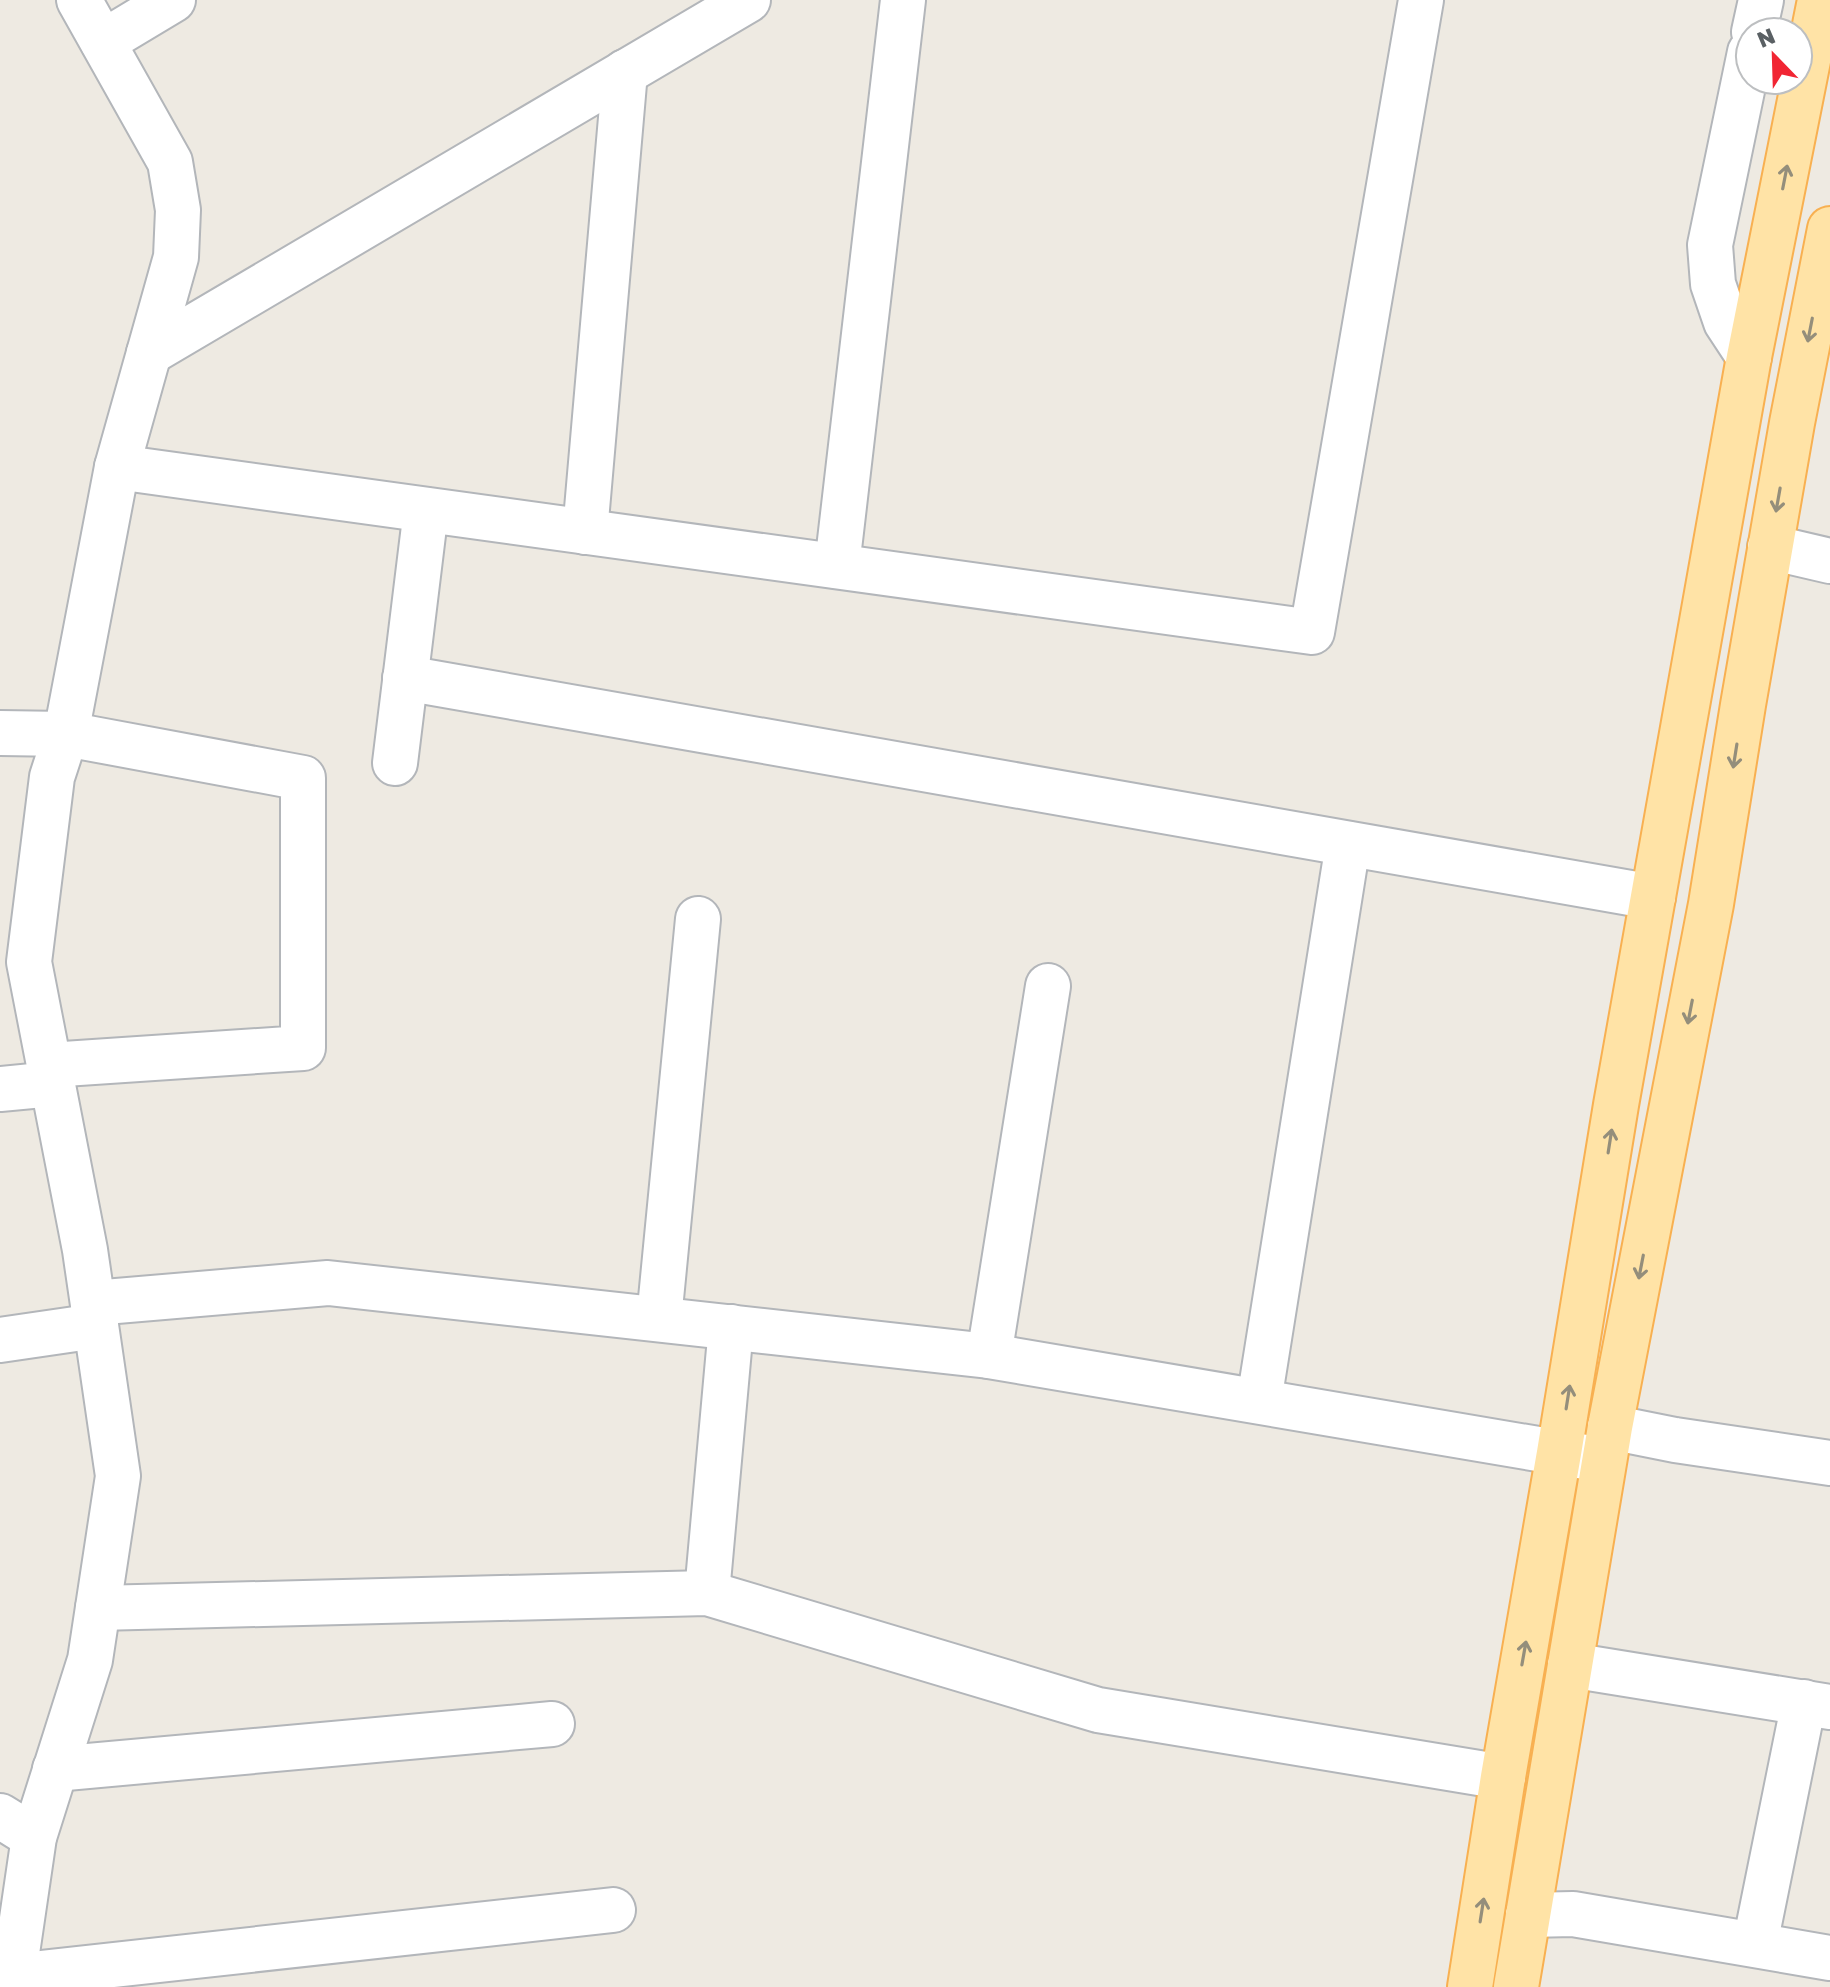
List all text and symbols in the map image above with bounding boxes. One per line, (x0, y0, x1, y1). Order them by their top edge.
north arrow (1734, 16, 1814, 96)
text: N (1753, 21, 1779, 53)
one-way arrow (1778, 165, 1793, 191)
one-way arrow (1802, 317, 1817, 342)
one-way arrow (1770, 486, 1785, 512)
one-way arrow (1726, 743, 1741, 768)
one-way arrow (1682, 999, 1697, 1024)
one-way arrow (1603, 1128, 1618, 1154)
one-way arrow (1632, 1254, 1647, 1280)
one-way arrow (1562, 1385, 1577, 1410)
one-way arrow (1518, 1641, 1533, 1667)
one-way arrow (1475, 1898, 1490, 1923)

